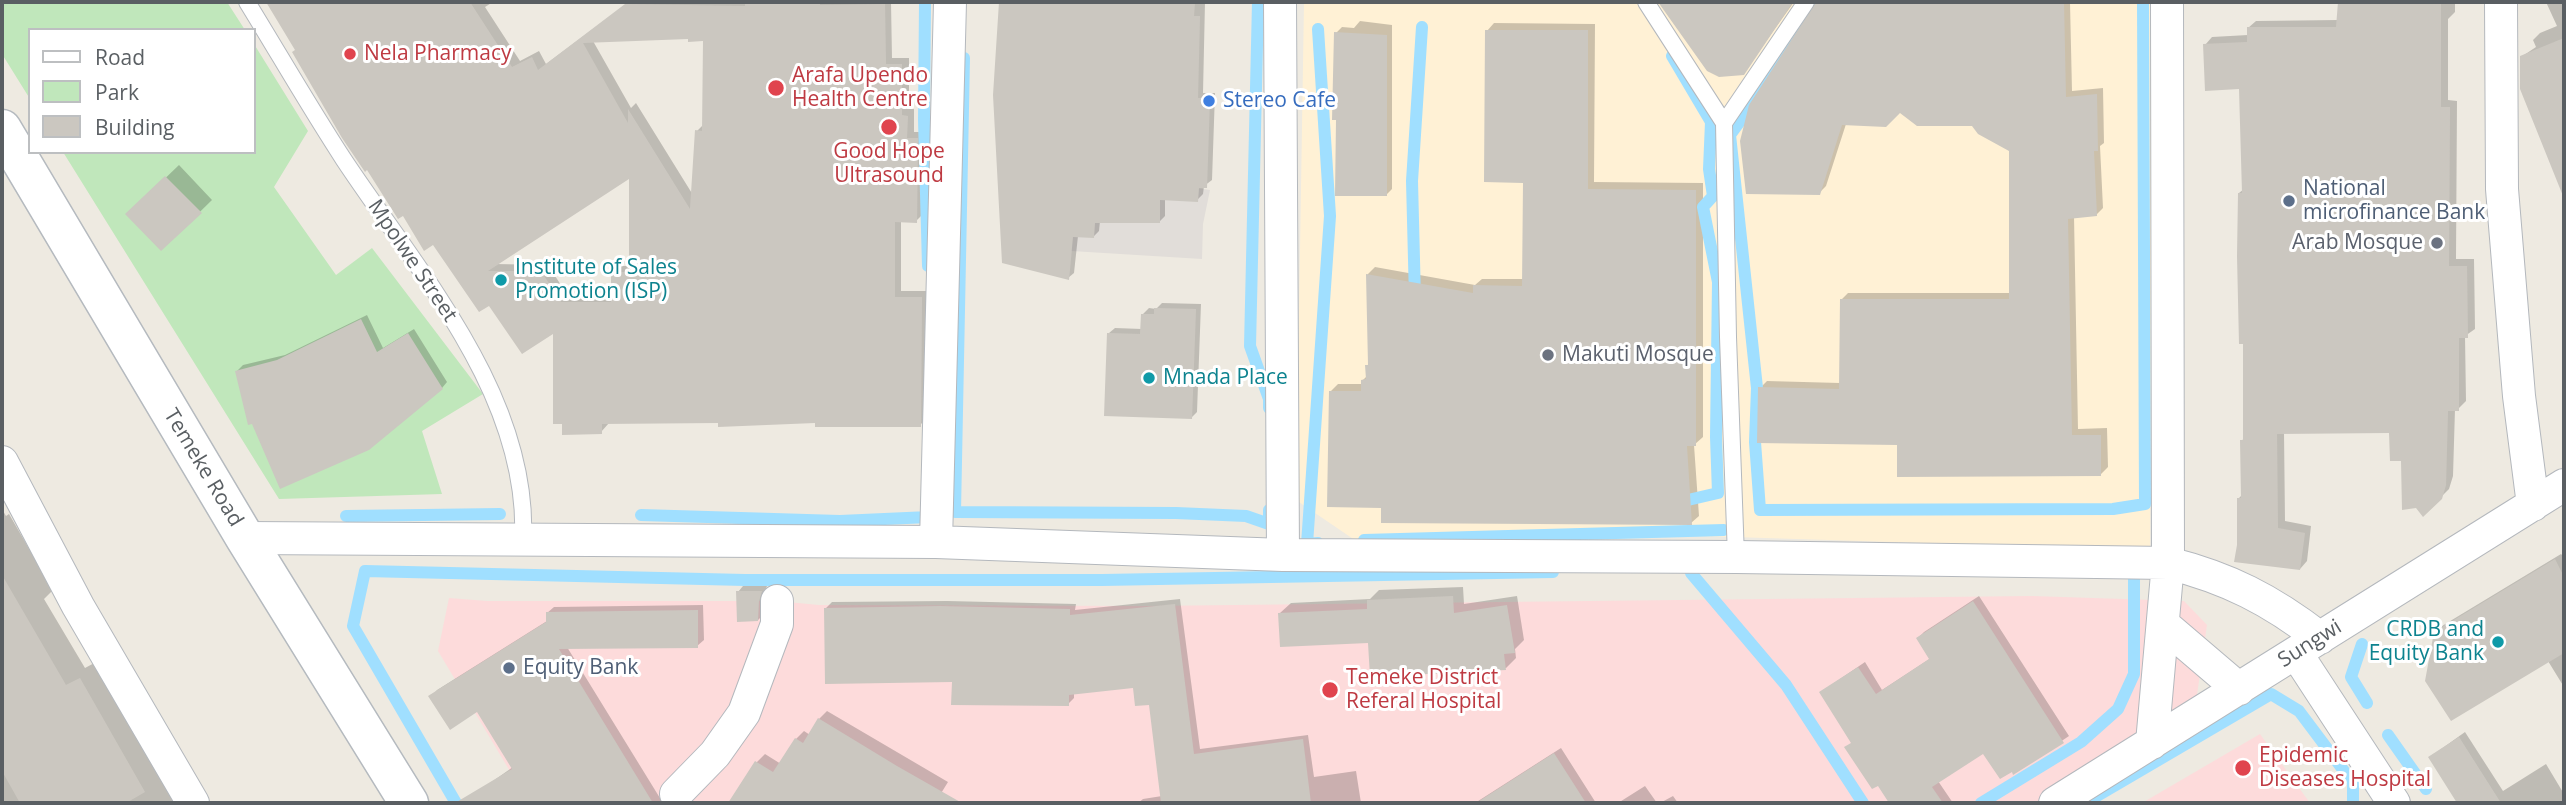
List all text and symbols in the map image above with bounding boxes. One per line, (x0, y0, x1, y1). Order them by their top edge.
legend (28, 28, 256, 154)
place label: Nela Pharmacy (364, 41, 511, 67)
text: Road (95, 43, 145, 71)
marker: Nela Pharmacy (342, 46, 358, 62)
place label: Arafa Upendo Health Centre (792, 63, 928, 113)
text: Park (95, 78, 139, 106)
marker: Arafa Upendo Health Centre (766, 78, 786, 98)
place label: Stereo Cafe (1223, 88, 1336, 114)
marker: Stereo Cafe (1201, 93, 1217, 109)
text: Building (95, 113, 174, 141)
marker: Good Hope Ultrasound (879, 117, 899, 137)
place label: Good Hope Ultrasound (833, 139, 945, 189)
place label: National microfinance Bank (2303, 176, 2485, 226)
marker: National microfinance Bank (2281, 193, 2297, 209)
street label: Mpolwe Street (362, 195, 462, 327)
place label: Arab Mosque (2292, 230, 2423, 256)
marker: Arab Mosque (2429, 235, 2445, 251)
place label: Institute of Sales Promotion (ISP) (515, 255, 677, 305)
marker: Institute of Sales Promotion (ISP) (493, 272, 509, 288)
place label: Makuti Mosque (1562, 342, 1714, 368)
marker: Makuti Mosque (1540, 347, 1556, 363)
place label: Mnada Place (1163, 365, 1288, 391)
marker: Mnada Place (1141, 370, 1157, 386)
street label: Temeke Road (158, 405, 248, 531)
street label: Sungwi (2274, 615, 2346, 673)
place label: CRDB and Equity Bank (2369, 617, 2484, 667)
marker: CRDB and Equity Bank (2490, 634, 2506, 650)
place label: Equity Bank (523, 655, 638, 681)
marker: Equity Bank (501, 660, 517, 676)
place label: Temeke District Referal Hospital (1346, 665, 1501, 715)
marker: Temeke District Referal Hospital (1320, 680, 1340, 700)
place label: Epidemic Diseases Hospital (2259, 743, 2431, 793)
marker: Epidemic Diseases Hospital (2233, 758, 2253, 778)

